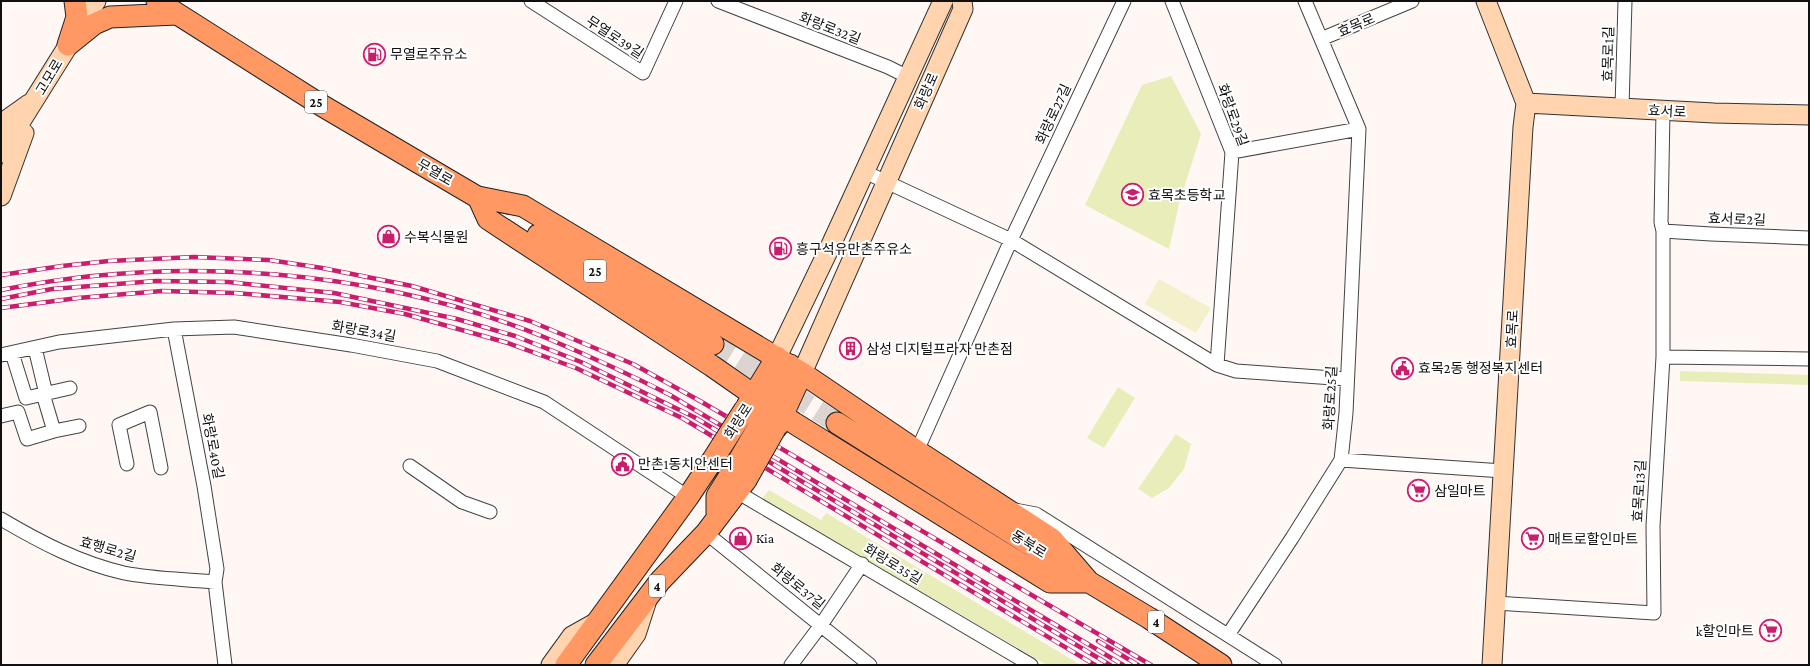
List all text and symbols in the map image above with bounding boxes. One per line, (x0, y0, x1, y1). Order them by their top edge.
street label: 화랑로32길 (797, 9, 863, 47)
street label: 효목로 (1335, 10, 1377, 40)
street label: 무열로39길 (583, 13, 647, 61)
street label: 효목로1길 (1600, 26, 1616, 82)
fuel station icon: 무열로주유소 (362, 41, 388, 67)
place label: 무열로주유소 (390, 46, 467, 62)
street label: 고모로 (32, 56, 66, 98)
street label: 화랑로 (911, 70, 941, 112)
street label: 화랑로27길 (1032, 81, 1074, 147)
street label: 화랑로29길 (1214, 82, 1252, 148)
road number: 25 (305, 91, 327, 113)
street label: 효서로 (1647, 102, 1687, 120)
street label: 무열로 (414, 155, 456, 189)
school or university icon: 효목초등학교 (1120, 182, 1146, 208)
place label: 효목초등학교 (1148, 187, 1225, 203)
street label: 효서로2길 (1708, 210, 1766, 228)
shop icon: 수복식물원 (376, 224, 402, 250)
place label: 수복식물원 (404, 229, 468, 245)
fuel station icon: 흥구석유만촌주유소 (767, 236, 793, 262)
place label: 흥구석유만촌주유소 (796, 241, 912, 257)
road number: 25 (584, 260, 606, 282)
street label: 효목로 (1503, 309, 1521, 349)
street label: 화랑로34길 (330, 317, 398, 345)
building icon: 삼성 디지털프라자 만촌점 (838, 336, 864, 362)
place label: 삼성 디지털프라자 만촌점 (866, 341, 1013, 357)
public building icon: 효목2동 행정복지센터 (1389, 355, 1415, 381)
place label: 효목2동 행정복지센터 (1418, 360, 1543, 376)
street label: 화랑로25길 (1320, 365, 1340, 431)
street label: 화랑로 (721, 400, 755, 442)
street label: 화랑로40길 (199, 412, 227, 480)
public building icon: 만촌1동치안센터 (609, 451, 635, 477)
place label: 만촌1동치안센터 (638, 456, 733, 472)
street label: 효목로13길 (1629, 459, 1649, 523)
supermarket icon: 삼일마트 (1405, 478, 1431, 504)
place label: 삼일마트 (1434, 483, 1486, 499)
shop icon: Kia (728, 525, 754, 551)
supermarket icon: 매트로할인마트 (1519, 526, 1545, 552)
street label: 동북로 (1008, 527, 1050, 561)
place label: Kia (756, 530, 775, 546)
place label: 매트로할인마트 (1548, 531, 1638, 547)
street label: 효행로2길 (78, 533, 138, 565)
street label: 화랑로35길 (861, 540, 925, 588)
street label: 화랑로37길 (768, 559, 828, 613)
road number: 4 (649, 575, 665, 597)
road number: 4 (1148, 611, 1164, 633)
supermarket icon: k할인마트 (1757, 618, 1783, 644)
place label: k할인마트 (1696, 623, 1754, 639)

